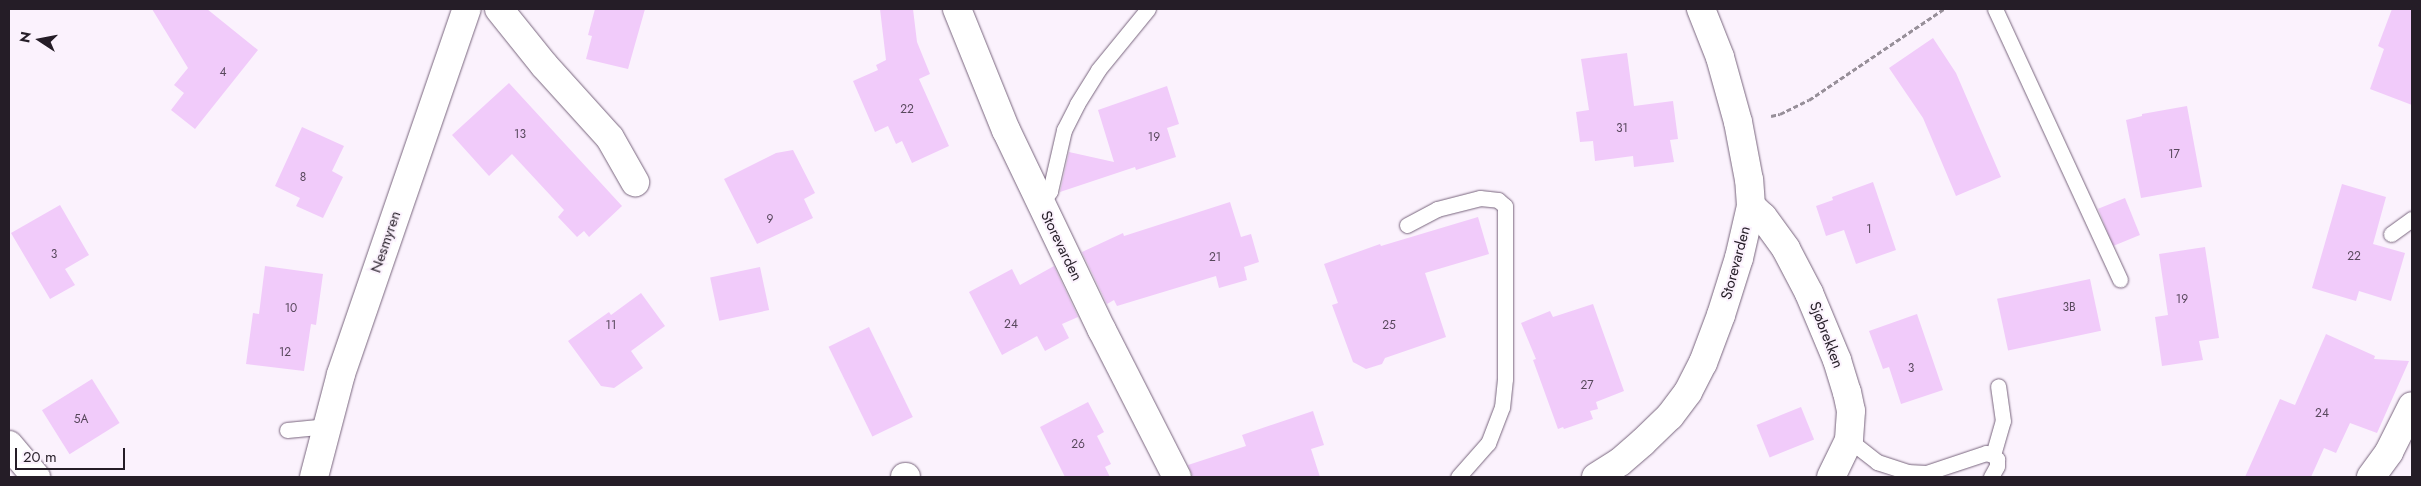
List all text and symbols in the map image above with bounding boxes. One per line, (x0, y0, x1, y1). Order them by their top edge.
north arrow (15, 15, 65, 65)
text: N (14, 30, 36, 45)
house number: 4 (220, 66, 226, 80)
house number: 22 (900, 103, 914, 117)
house number: 31 (1616, 122, 1628, 136)
house number: 13 (514, 128, 526, 142)
house number: 19 (1148, 131, 1160, 145)
house number: 17 (2168, 148, 2180, 162)
house number: 8 (300, 171, 306, 185)
street label: Storevarden (1036, 208, 1086, 284)
street label: Nesmyren (367, 209, 405, 275)
house number: 9 (767, 213, 773, 227)
house number: 1 (1866, 223, 1872, 237)
street label: Storevarden (1718, 224, 1754, 302)
house number: 3 (51, 248, 57, 262)
house number: 22 (2347, 250, 2361, 264)
house number: 21 (1209, 251, 1221, 265)
house number: 19 (2176, 293, 2188, 307)
street label: Sjøbrekken (1805, 299, 1847, 371)
house number: 3B (2062, 301, 2076, 315)
house number: 10 (285, 302, 297, 316)
house number: 24 (1004, 318, 1018, 332)
house number: 11 (606, 319, 616, 333)
house number: 25 (1382, 319, 1396, 333)
house number: 12 (279, 346, 291, 360)
house number: 3 (1908, 362, 1914, 376)
house number: 27 (1580, 379, 1594, 393)
house number: 24 (2315, 407, 2329, 421)
house number: 5A (74, 413, 88, 427)
scale bar (18, 438, 128, 470)
house number: 26 (1071, 438, 1085, 452)
text: 20 m (23, 446, 57, 468)

